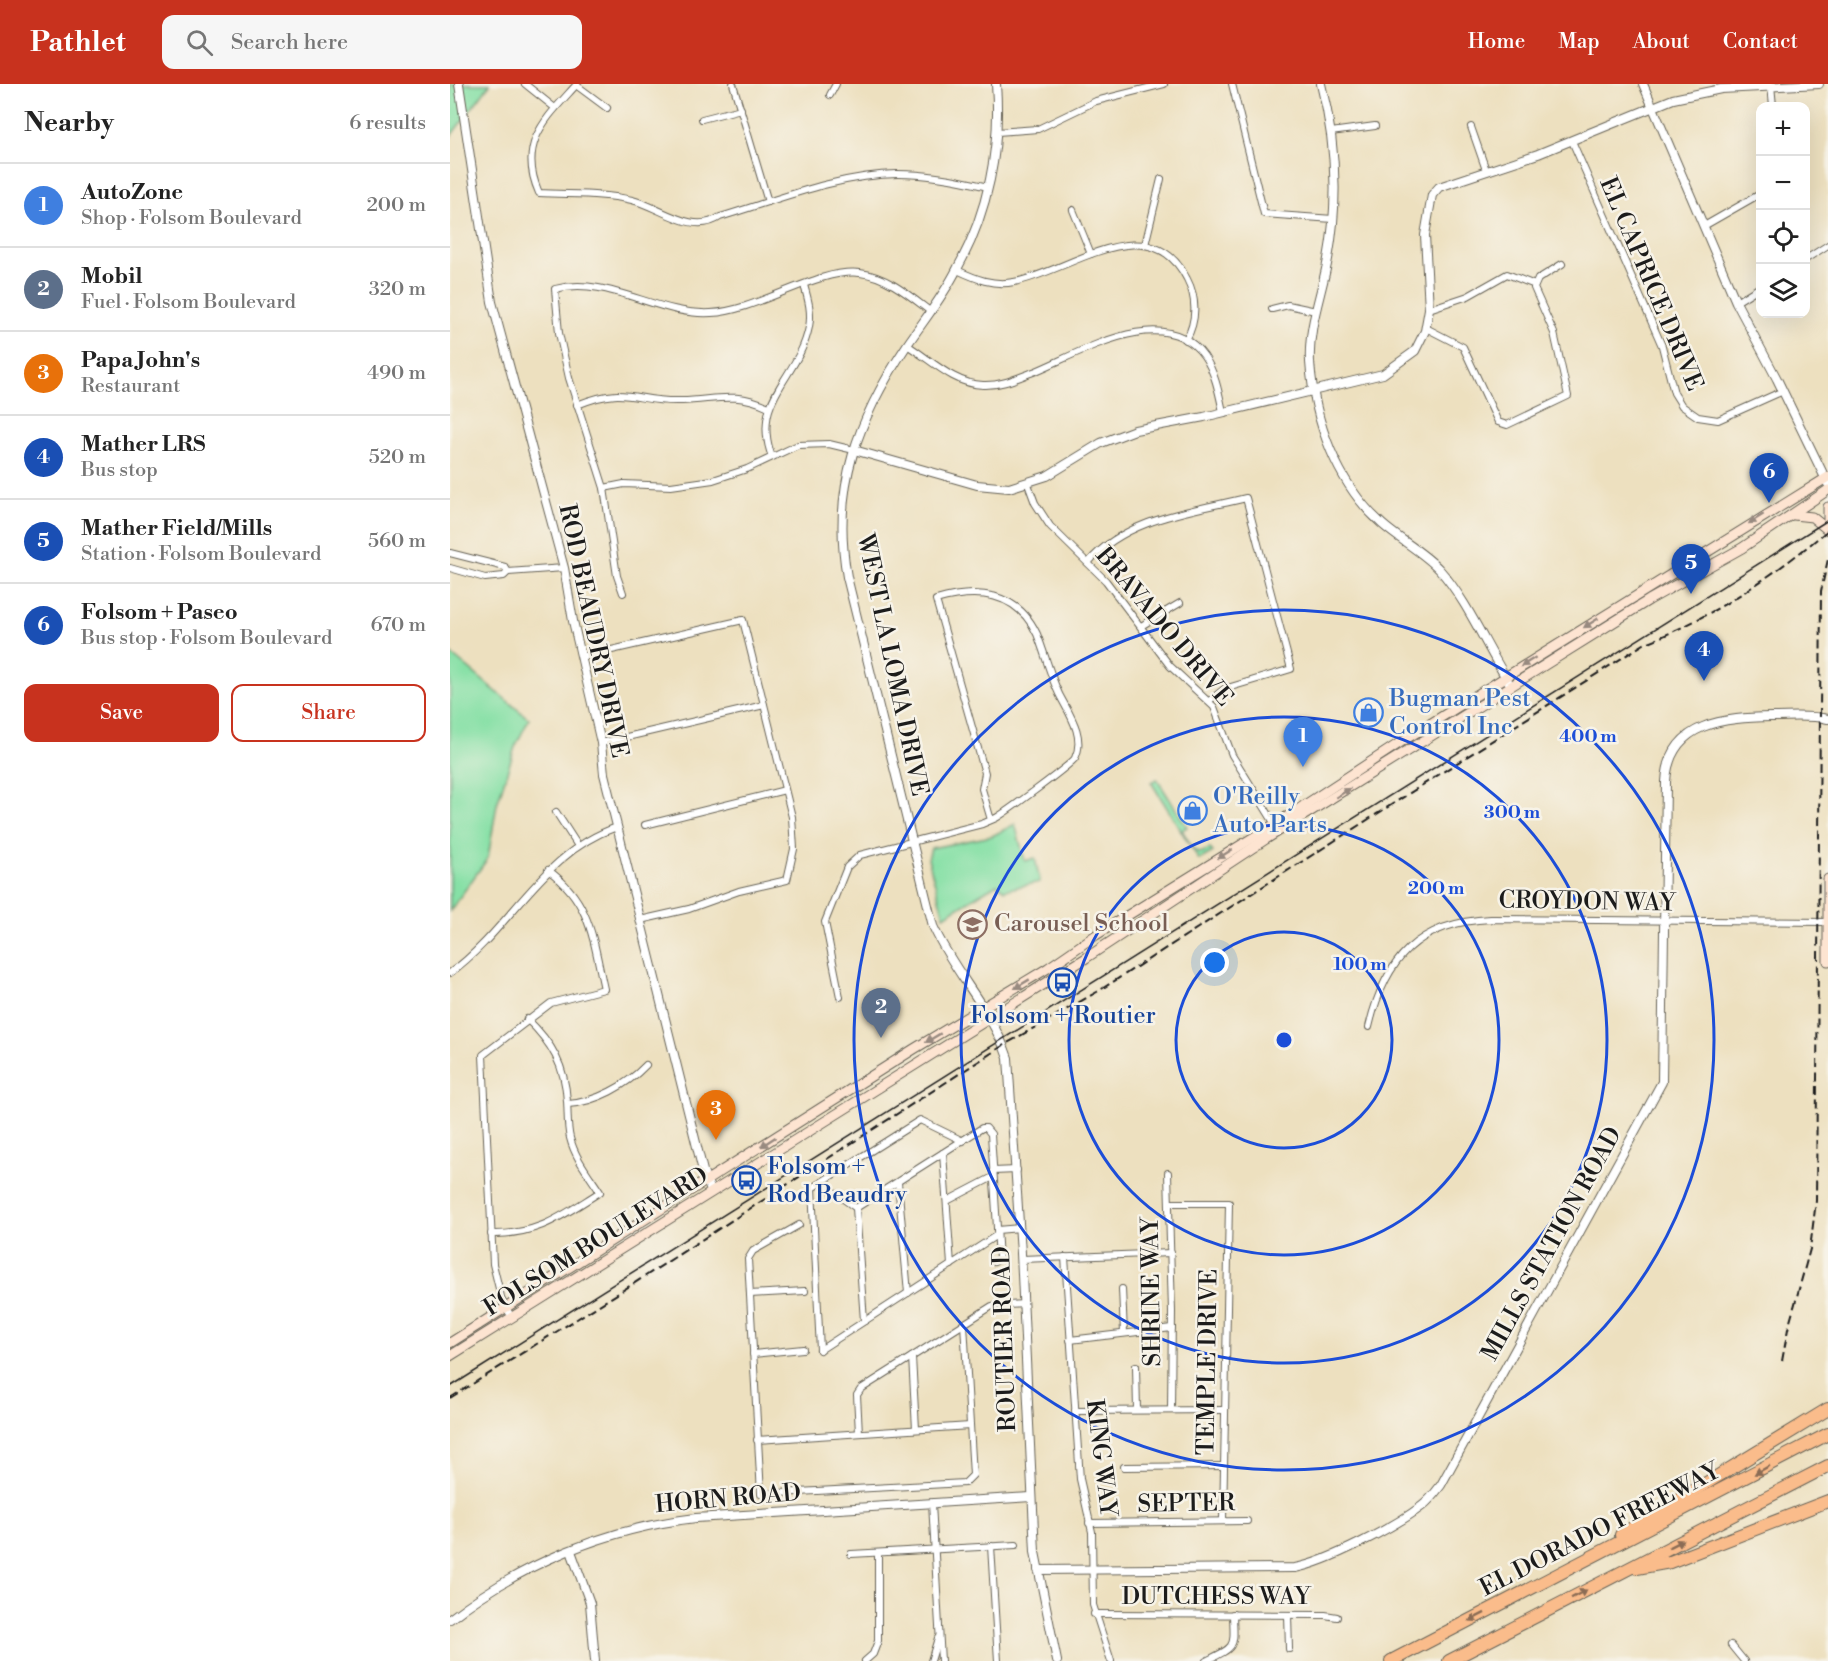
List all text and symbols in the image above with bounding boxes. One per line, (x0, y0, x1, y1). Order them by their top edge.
search box (162, 15, 582, 69)
text: Pathlet (30, 25, 126, 60)
icon: search (183, 26, 216, 59)
text: Search here (231, 29, 348, 56)
text: Home (1468, 29, 1525, 55)
text: Map (1558, 29, 1600, 55)
text: About (1633, 29, 1690, 55)
text: Contact (1723, 29, 1798, 55)
map controls (1756, 102, 1810, 318)
button: + (1756, 102, 1810, 156)
text: Nearby (24, 107, 114, 139)
text: 6 results (349, 111, 426, 136)
button: − (1756, 156, 1810, 210)
street label: EL CAPRICE DRIVE (1592, 173, 1710, 395)
text: AutoZone (81, 179, 183, 206)
text: 1 (39, 193, 48, 218)
text: 200 m (366, 193, 426, 218)
text: Shop · Folsom Boulevard (81, 206, 302, 231)
button: locate (1756, 210, 1810, 264)
text: Mobil (81, 263, 142, 290)
button: layers (1756, 264, 1810, 318)
text: 2 (37, 277, 50, 302)
text: 320 m (369, 277, 426, 302)
text: Fuel · Folsom Boulevard (81, 290, 296, 315)
text: Papa John's (81, 347, 200, 374)
text: 3 (37, 361, 50, 386)
text: 490 m (367, 361, 426, 386)
text: Restaurant (81, 374, 180, 399)
text: Mather LRS (81, 431, 206, 458)
text: 4 (37, 445, 50, 470)
text: 520 m (369, 445, 426, 470)
pin: 6 (1750, 454, 1788, 503)
text: Bus stop (81, 458, 158, 483)
street label: ROD BEAUDRY DRIVE (551, 501, 635, 761)
one-way arrow (1748, 514, 1764, 525)
text: Mather Field/Mills (81, 515, 272, 542)
text: 5 (37, 529, 50, 554)
text: 560 m (368, 529, 426, 554)
street label: WEST LA LOMA DRIVE (849, 530, 934, 799)
street label: BRAVADO DRIVE (1088, 541, 1239, 713)
text: Station · Folsom Boulevard (81, 542, 321, 567)
pin: 5 (1672, 544, 1710, 594)
text: Folsom + Paseo (81, 599, 238, 626)
text: 6 (37, 613, 50, 638)
text: 670 m (370, 613, 426, 638)
one-way arrow (1583, 618, 1599, 629)
text: Bus stop · Folsom Boulevard (81, 626, 332, 651)
pin: 4 (1684, 632, 1724, 681)
one-way arrow (1520, 657, 1536, 668)
button: Save (24, 684, 219, 742)
button: Share (231, 684, 426, 742)
place label: Bugman Pest Control Inc (1388, 684, 1531, 742)
shop icon: Bugman Pest Control Inc (1352, 697, 1384, 729)
pin: 1 (1284, 718, 1322, 767)
text: 400 m (1559, 725, 1617, 748)
place label: O'Reilly Auto Parts (1212, 782, 1327, 840)
one-way arrow (1335, 788, 1351, 799)
shop icon: O'Reilly Auto Parts (1176, 795, 1208, 827)
text: 300 m (1484, 801, 1541, 824)
one-way arrow (1216, 848, 1233, 859)
text: 200 m (1408, 877, 1465, 900)
street label: CROYDON WAY (1498, 885, 1677, 919)
school or university icon: Carousel School (957, 908, 989, 940)
place label: Carousel School (994, 909, 1169, 939)
your location (1200, 948, 1229, 977)
text: 100 m (1333, 953, 1387, 976)
bus stop icon: Folsom + Routier (1047, 967, 1079, 999)
one-way arrow (1014, 978, 1030, 989)
pin: 2 (862, 988, 900, 1038)
place label: Folsom + Routier (970, 1001, 1156, 1031)
centre of rings (1274, 1030, 1294, 1050)
one-way arrow (925, 1033, 941, 1044)
pin: 3 (696, 1090, 736, 1140)
street label: MILLS STATION ROAD (1475, 1122, 1629, 1366)
one-way arrow (760, 1137, 776, 1148)
place label: Folsom + Rod Beaudry (767, 1152, 907, 1210)
street label: FOLSOM BOULEVARD (478, 1161, 714, 1323)
bus stop icon: Folsom + Rod Beaudry (730, 1165, 762, 1197)
street label: SHRINE WAY (1136, 1216, 1168, 1367)
street label: ROUTIER ROAD (987, 1246, 1023, 1432)
street label: TEMPLE DRIVE (1191, 1268, 1225, 1456)
street label: KING WAY (1079, 1398, 1123, 1520)
street label: EL DORADO FREEWAY (1475, 1456, 1726, 1604)
one-way arrow (1753, 1465, 1770, 1475)
street label: HORN ROAD (654, 1478, 802, 1520)
street label: SEPTER (1137, 1488, 1236, 1520)
one-way arrow (1668, 1539, 1685, 1549)
street label: DUTCHESS WAY (1121, 1582, 1312, 1612)
one-way arrow (1571, 1589, 1588, 1599)
one-way arrow (1468, 1612, 1486, 1622)

